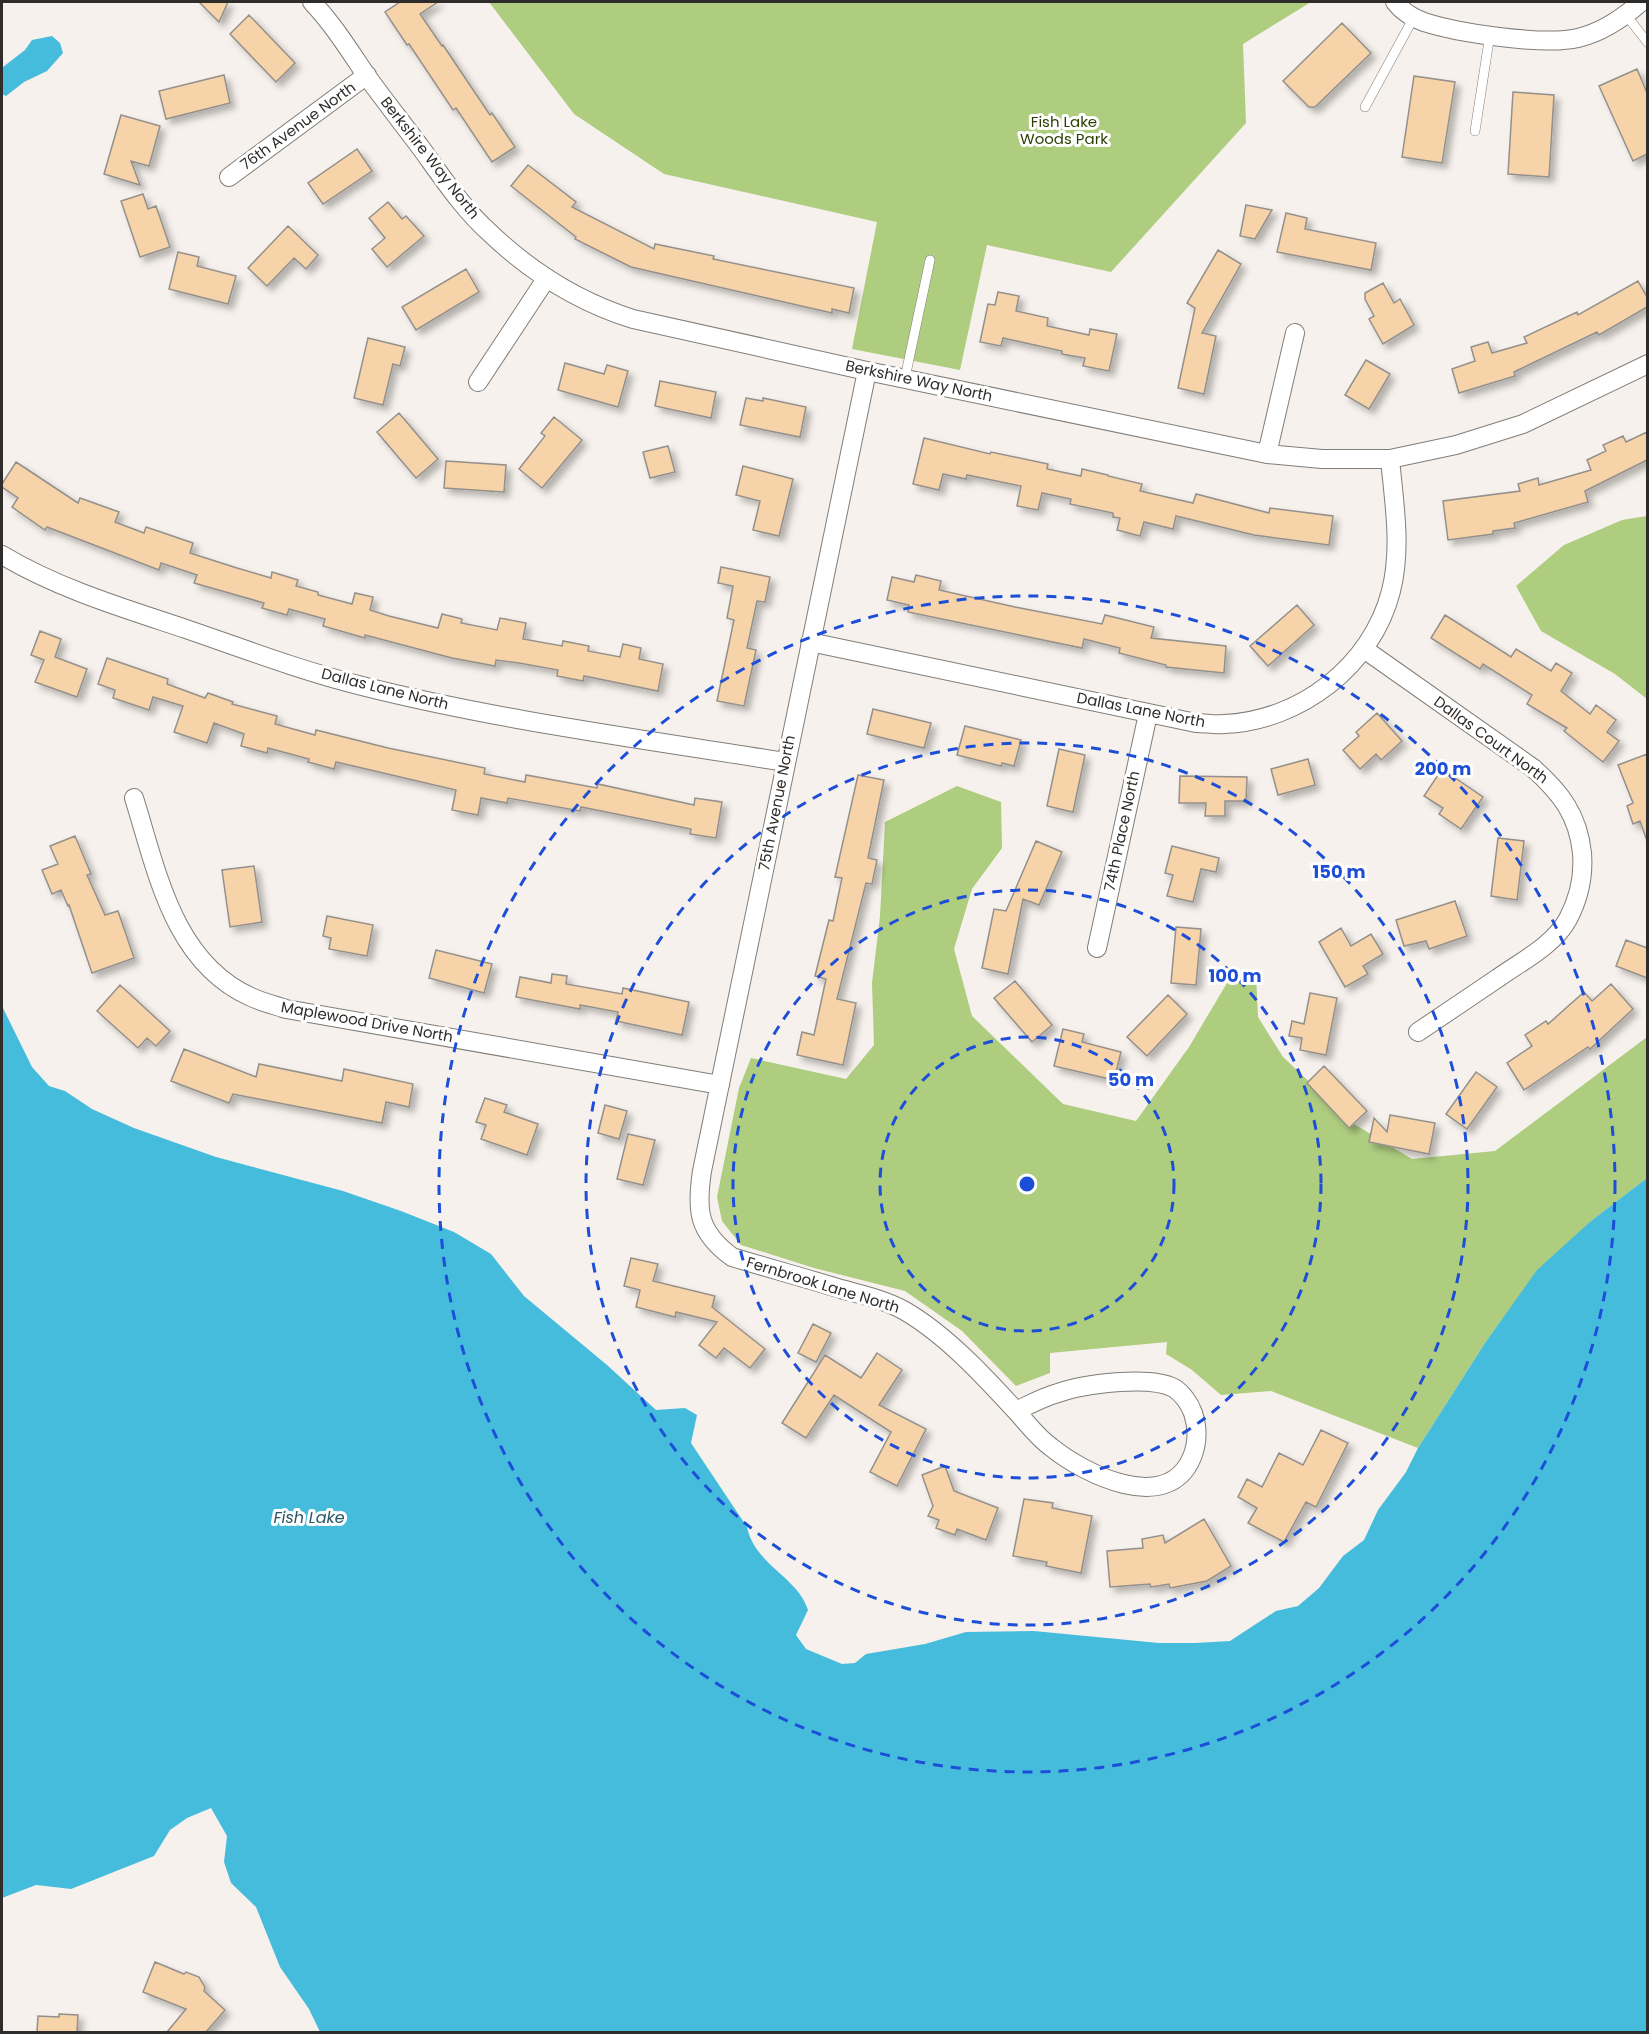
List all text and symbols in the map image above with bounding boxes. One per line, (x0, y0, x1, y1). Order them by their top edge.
street label: 76th Avenue North (236, 77, 360, 175)
street label: Berkshire Way North (376, 92, 485, 223)
park label: Fish Lake Woods Park (1020, 111, 1108, 149)
street label: Berkshire Way North (844, 355, 995, 406)
street label: Dallas Lane North (319, 663, 451, 714)
street label: Dallas Lane North (1075, 687, 1207, 732)
street label: Dallas Court North (1430, 691, 1553, 788)
street label: 75th Avenue North (753, 733, 800, 873)
text: 200 m (1415, 756, 1471, 781)
street label: 74th Place North (1099, 769, 1145, 893)
text: 150 m (1312, 859, 1366, 884)
text: 100 m (1208, 963, 1262, 988)
street label: Maplewood Drive North (279, 996, 455, 1047)
text: 50 m (1108, 1067, 1154, 1092)
centre of rings (1017, 1174, 1037, 1194)
street label: Fernbrook Lane North (744, 1251, 902, 1318)
water label: Fish Lake (273, 1506, 345, 1529)

